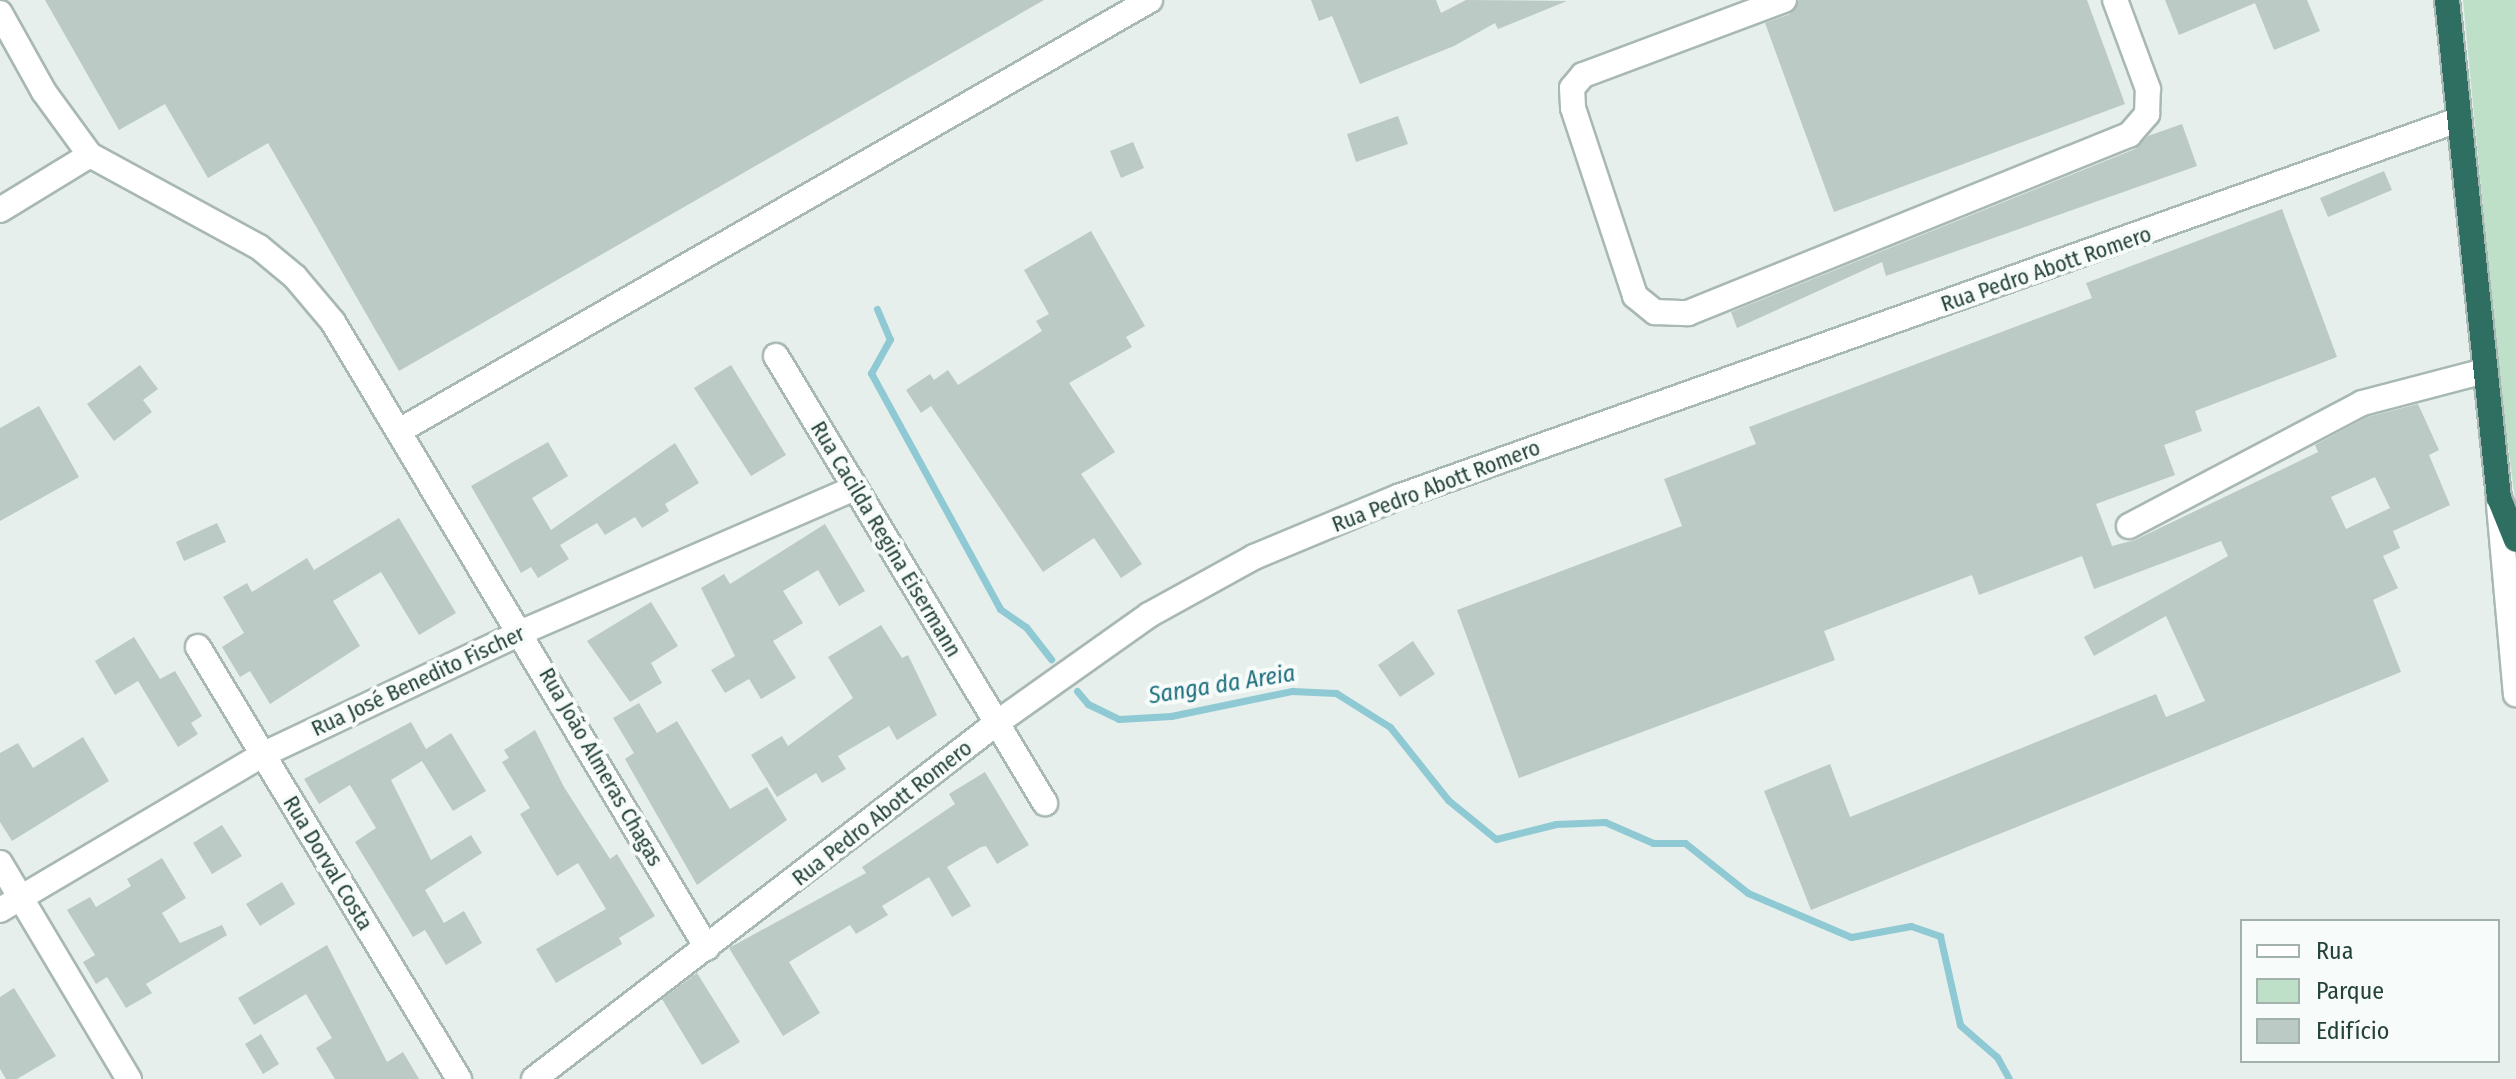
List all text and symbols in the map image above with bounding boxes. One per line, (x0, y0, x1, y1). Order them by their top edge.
street label: Rua Pedro Abott Romero (1937, 221, 2155, 317)
street label: Rua Cacilda Regina Eisermann (805, 416, 967, 662)
street label: Rua Pedro Abott Romero (1328, 434, 1544, 538)
street label: Rua José Benedito Fischer (307, 620, 529, 742)
water label: Sanga da Areia (1147, 659, 1297, 711)
street label: Rua João Almeras Chagas (533, 663, 669, 871)
street label: Rua Pedro Abott Romero (787, 735, 977, 891)
street label: Rua Dorval Costa (278, 791, 378, 935)
legend (2240, 919, 2500, 1063)
text: Rua (2316, 937, 2353, 965)
text: Parque (2316, 977, 2384, 1005)
text: Edifício (2316, 1017, 2389, 1045)

